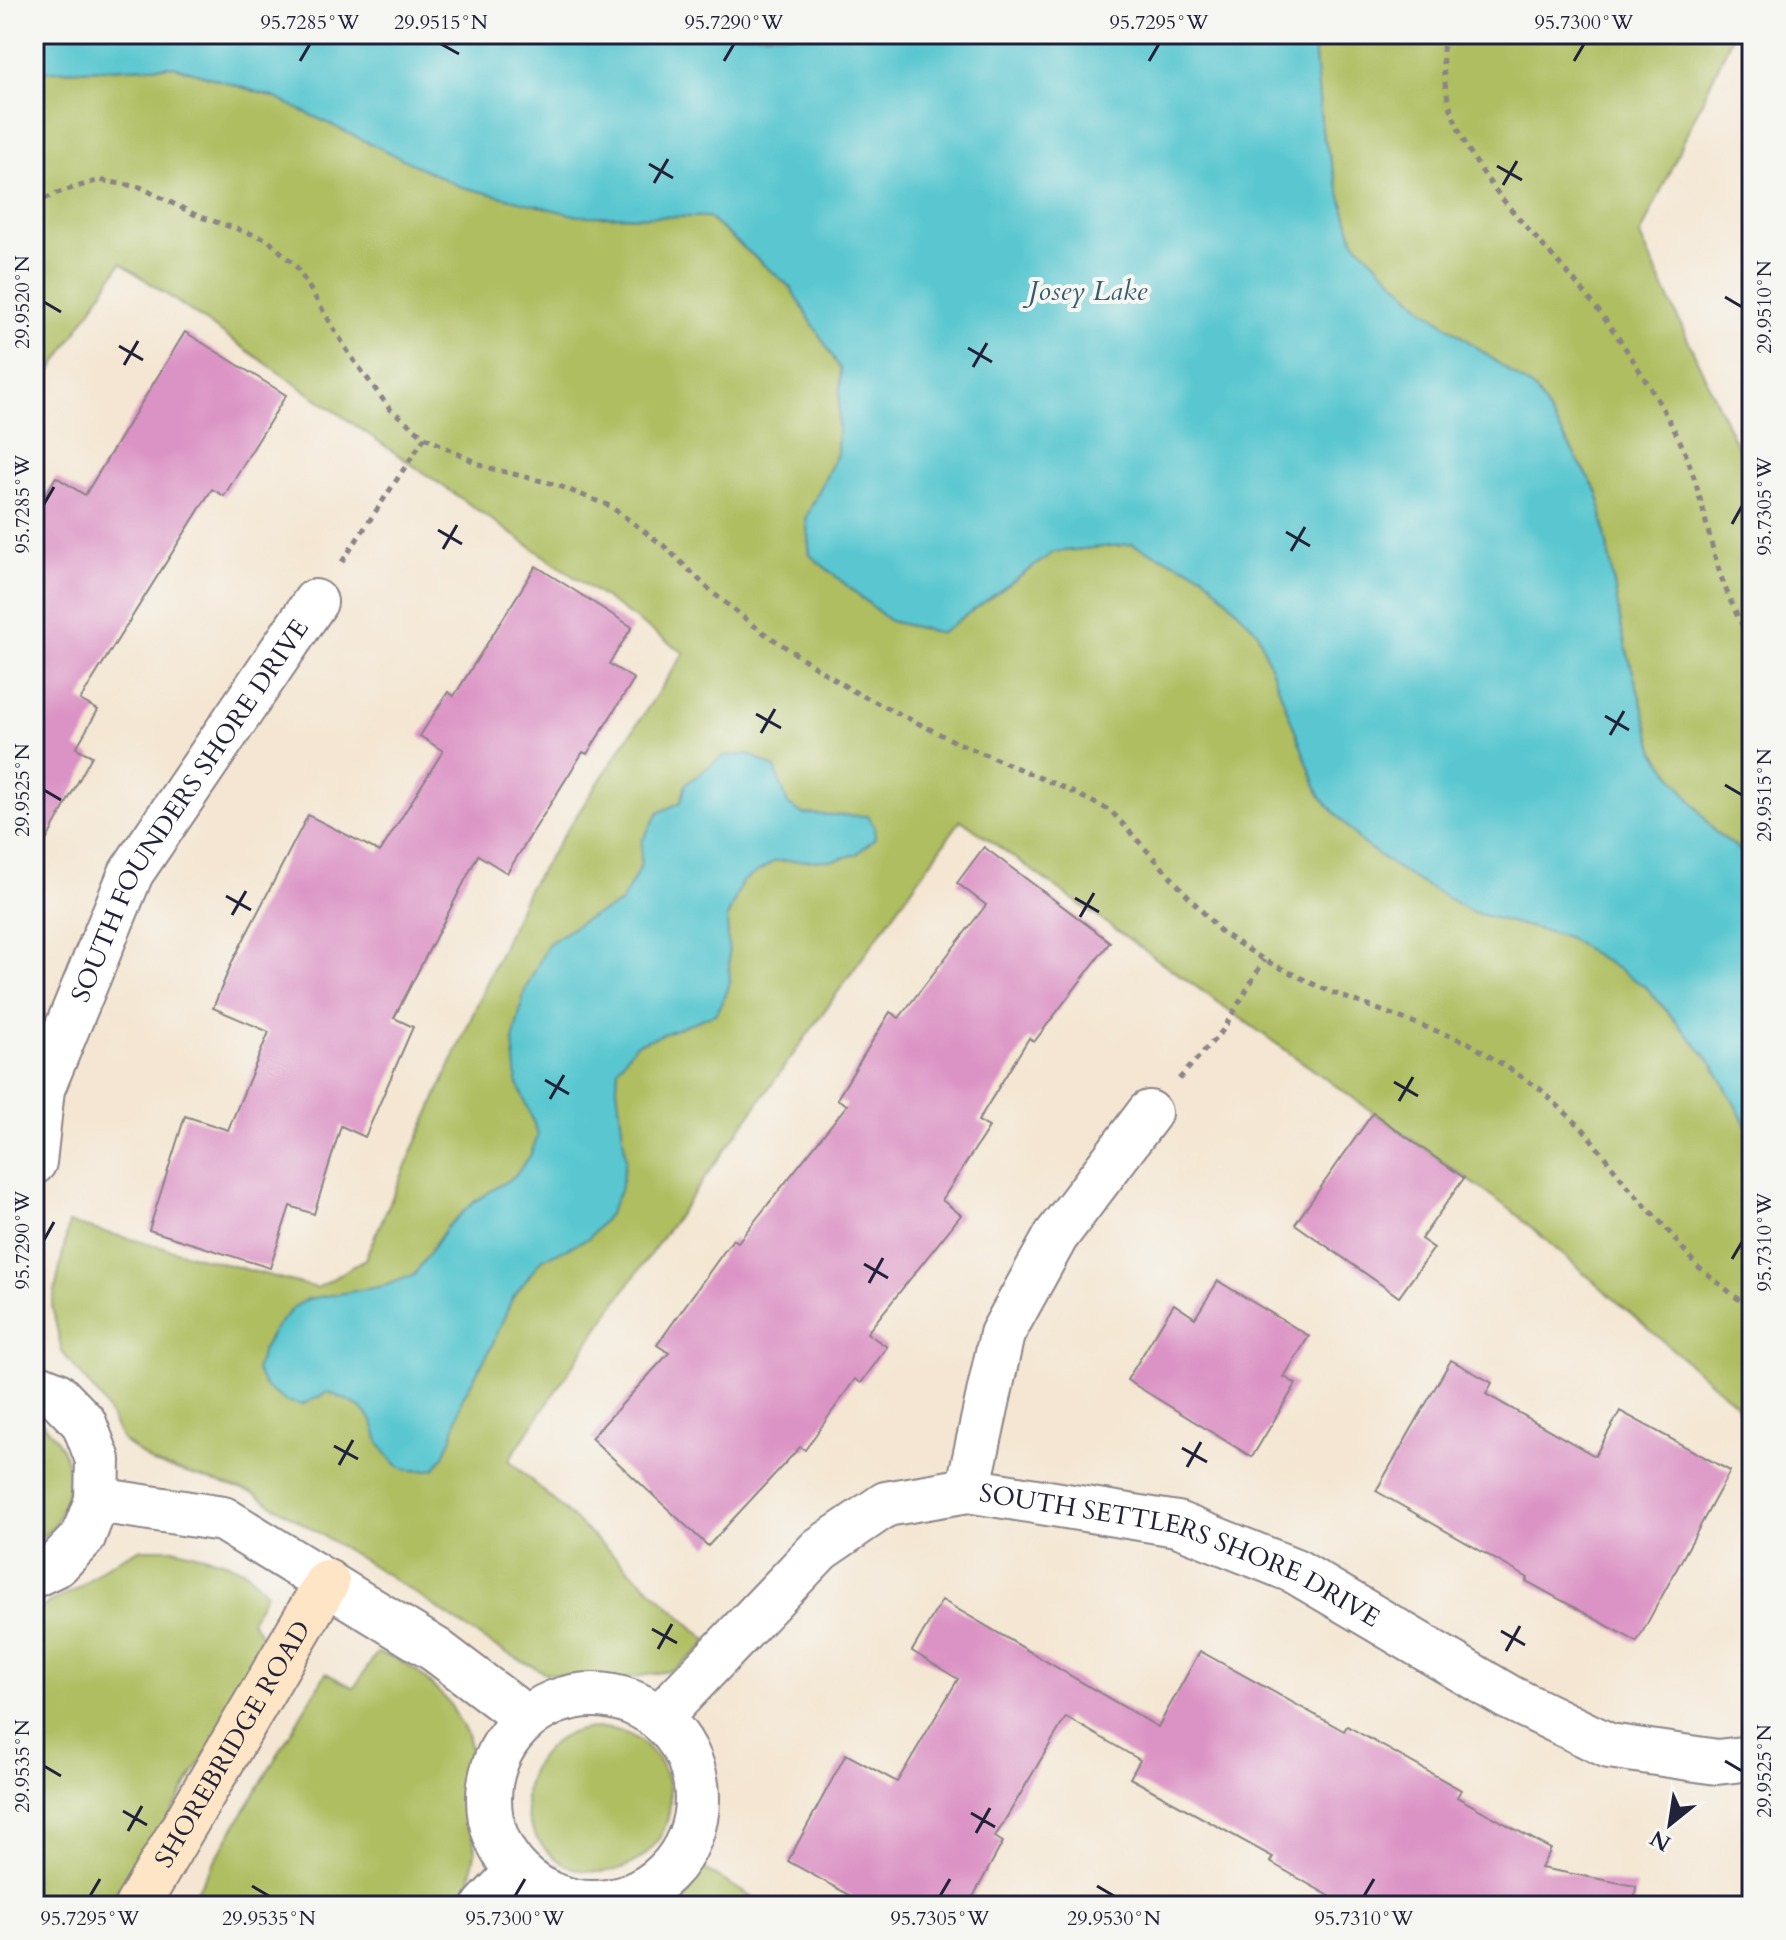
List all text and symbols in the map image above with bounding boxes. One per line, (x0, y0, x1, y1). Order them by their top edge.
text: 95.7285°W (261, 9, 360, 36)
text: 29.9515°N (394, 9, 488, 36)
text: 95.7290°W (685, 9, 784, 36)
text: 95.7295°W (1110, 9, 1209, 36)
text: 95.7300°W (1535, 9, 1634, 36)
text: 29.9520°N (9, 255, 36, 349)
text: 29.9510°N (1751, 260, 1778, 354)
water label: Josey Lake (1023, 272, 1148, 310)
text: 95.7285°W (9, 454, 36, 553)
text: 95.7305°W (1751, 456, 1778, 555)
street label: SOUTH FOUNDERS SHORE DRIVE (63, 612, 317, 1007)
text: 29.9525°N (9, 743, 36, 837)
text: 29.9515°N (1751, 748, 1778, 842)
text: 95.7290°W (9, 1190, 36, 1289)
text: 95.7310°W (1751, 1192, 1778, 1291)
street label: SOUTH SETTLERS SHORE DRIVE (977, 1475, 1387, 1636)
street label: SHOREBRIDGE ROAD (146, 1614, 319, 1874)
text: 29.9535°N (9, 1719, 36, 1813)
text: 29.9525°N (1751, 1724, 1778, 1818)
north arrow (1630, 1784, 1710, 1864)
text: N (1645, 1823, 1676, 1858)
text: 95.7295°W (41, 1905, 140, 1932)
text: 29.9535°N (222, 1905, 316, 1932)
text: 95.7300°W (466, 1905, 565, 1932)
text: 95.7305°W (891, 1905, 990, 1932)
text: 29.9530°N (1067, 1905, 1161, 1932)
text: 95.7310°W (1315, 1905, 1414, 1932)

